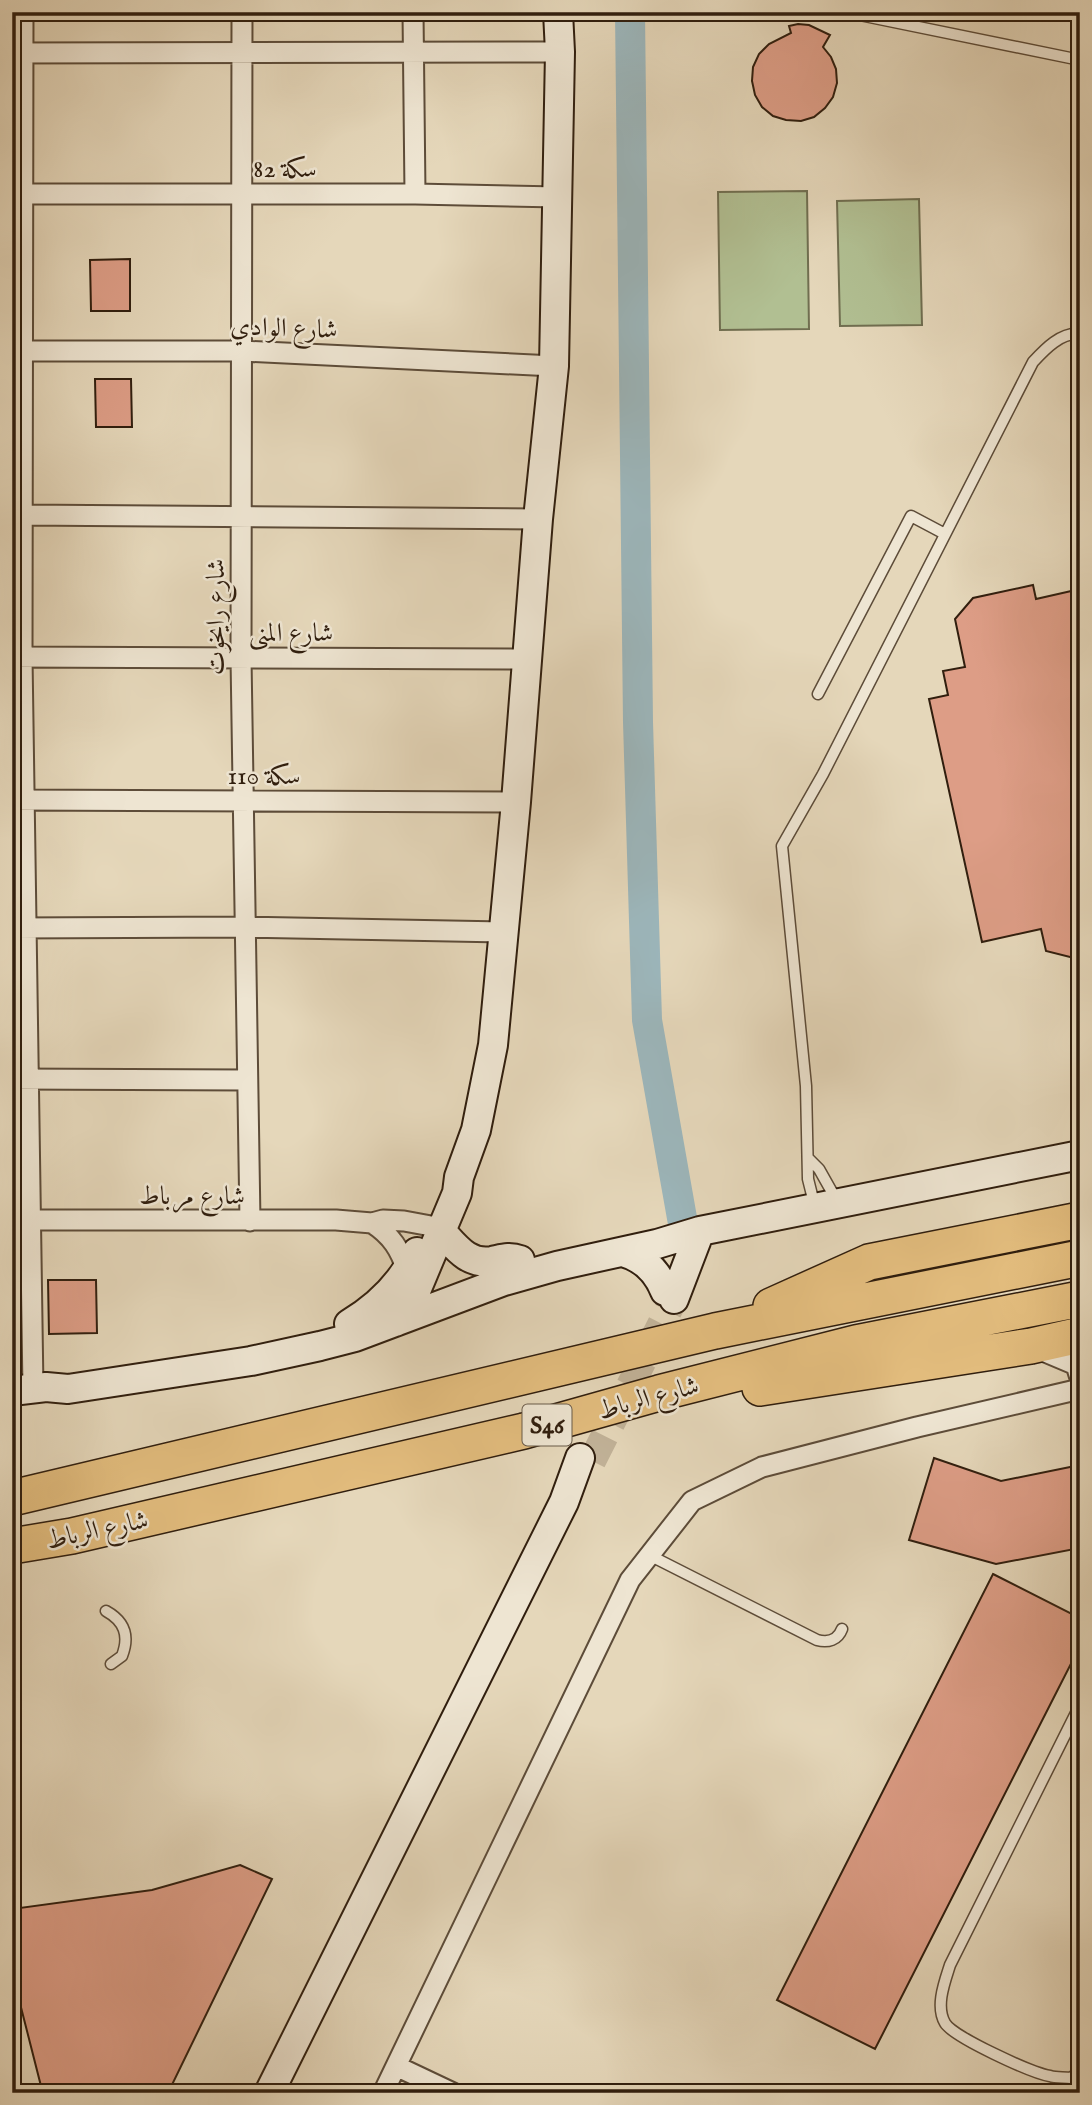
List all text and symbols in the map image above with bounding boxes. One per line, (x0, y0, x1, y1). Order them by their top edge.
street label: سكة 82 (253, 153, 317, 186)
street label: شارع الوادي (230, 310, 338, 351)
street label: شارع رايخوت (200, 559, 237, 675)
street label: شارع المنى (249, 617, 333, 654)
street label: سكة 110 (227, 760, 301, 793)
street label: شارع مرباط (139, 1180, 245, 1217)
street label: شارع الرباط (594, 1369, 704, 1432)
road number: S46 (522, 1405, 572, 1446)
street label: شارع الرباط (43, 1504, 152, 1561)

